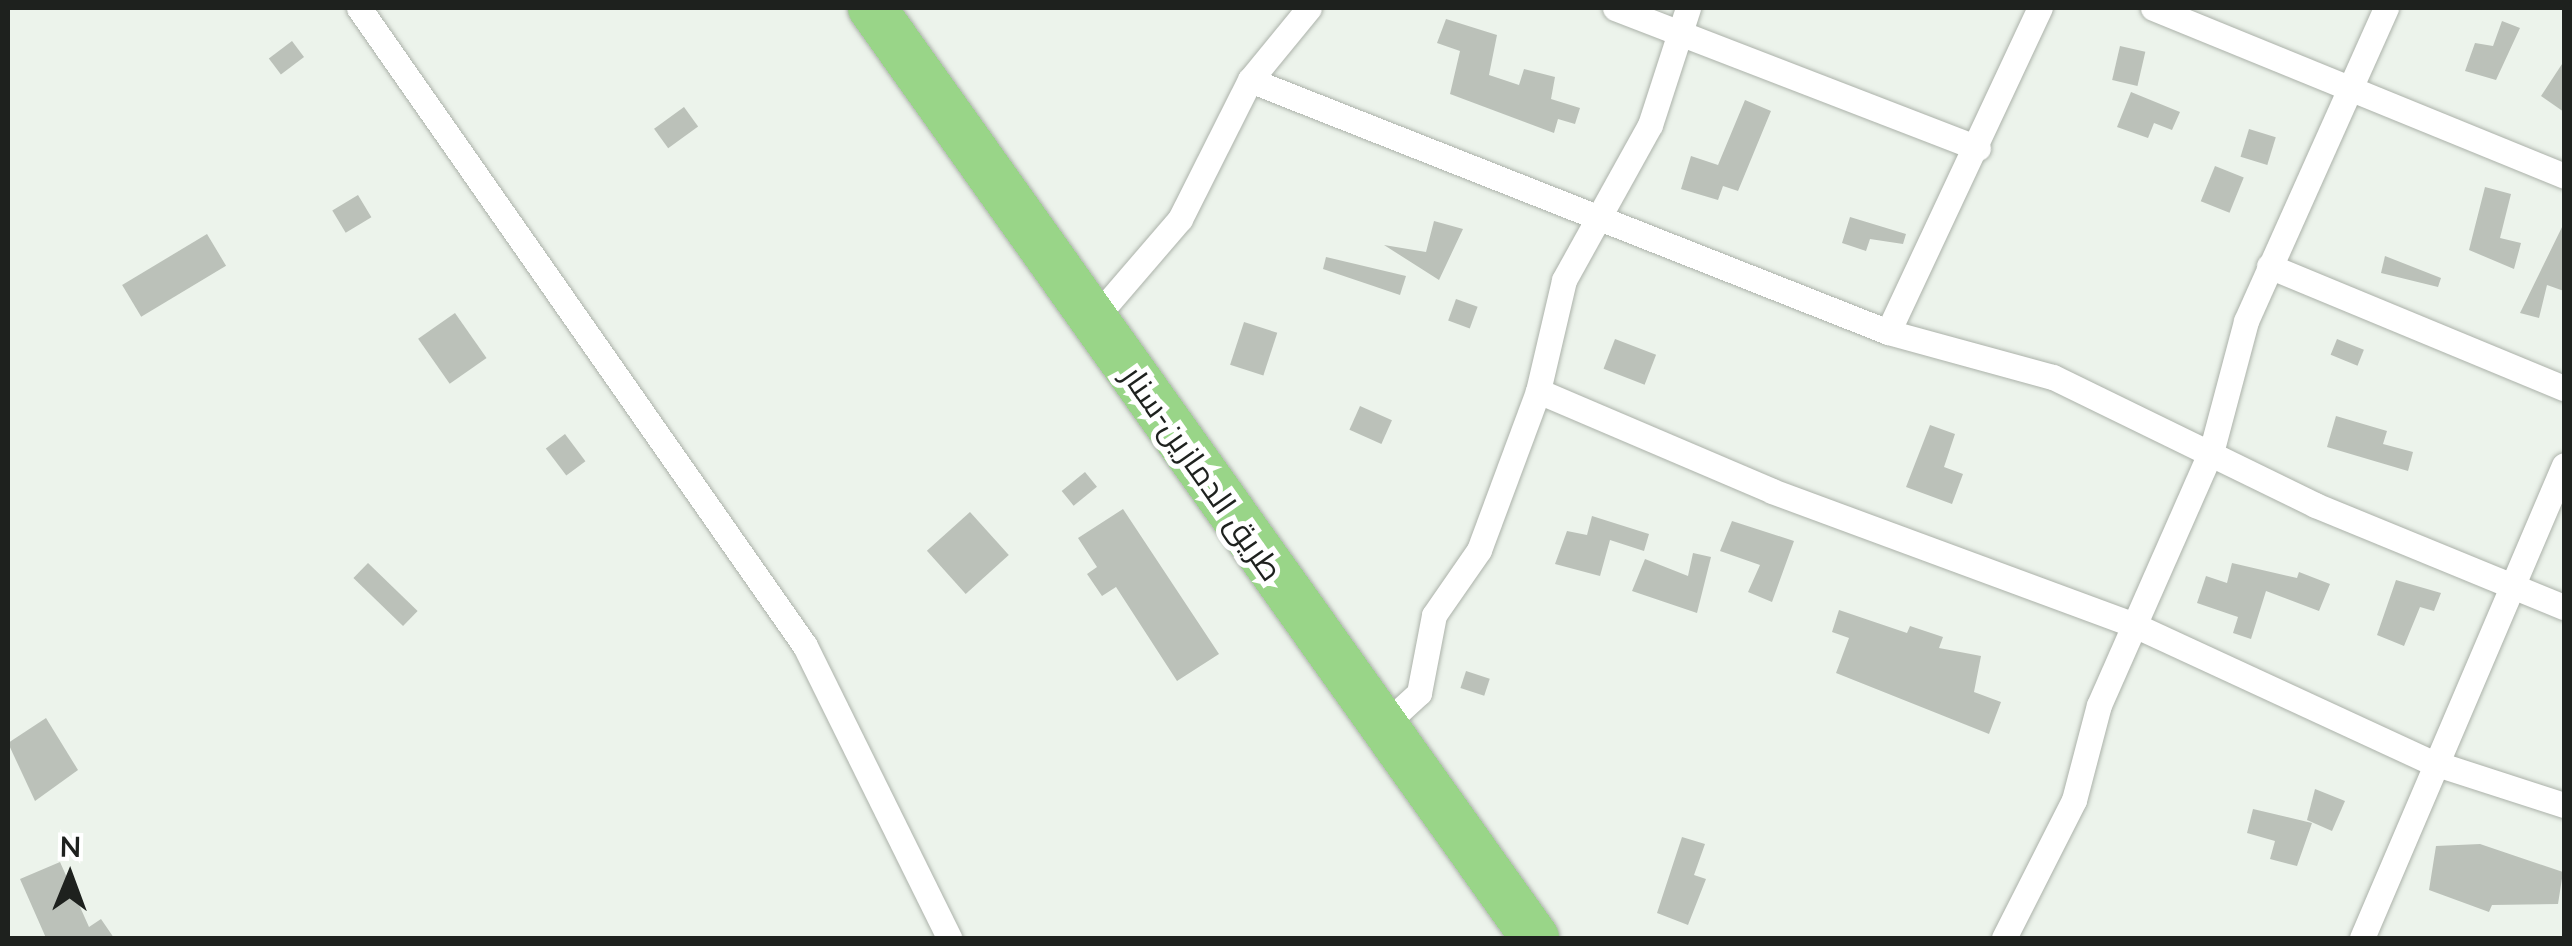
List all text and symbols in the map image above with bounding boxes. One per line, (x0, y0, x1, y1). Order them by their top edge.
street label: طريق الدمازين-سنار (1115, 358, 1291, 588)
north arrow (20, 826, 120, 926)
text: N (59, 829, 82, 863)

